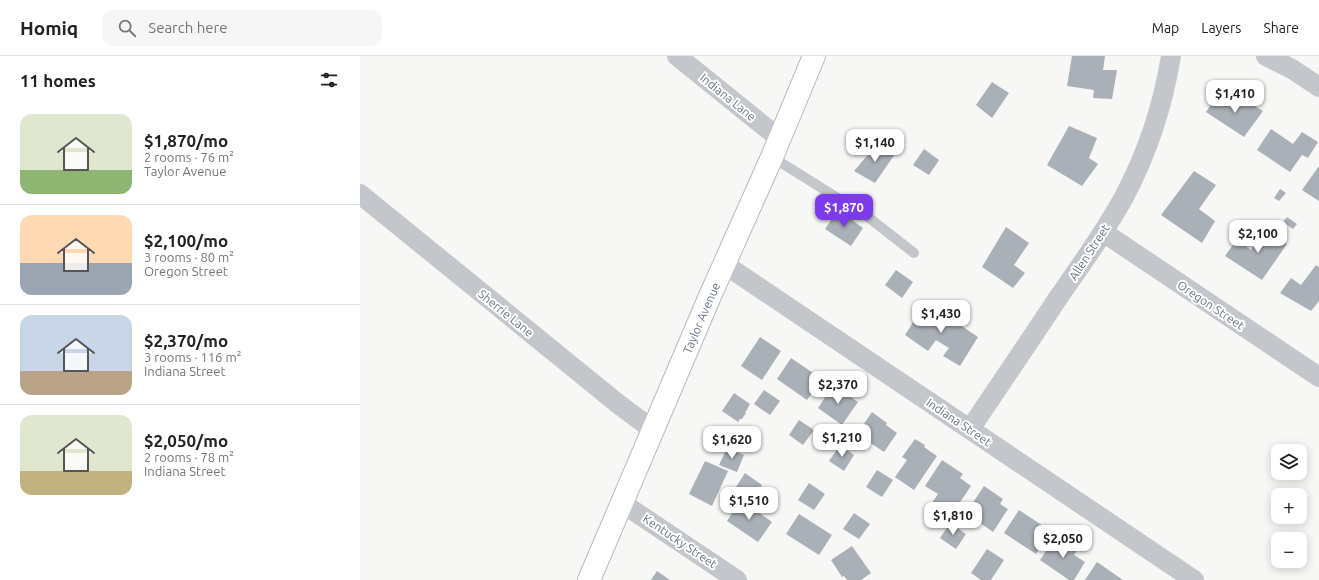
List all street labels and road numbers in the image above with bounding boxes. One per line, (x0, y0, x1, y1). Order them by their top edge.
street label: Indiana Lane (698, 71, 758, 123)
street label: Allen Street (1066, 221, 1112, 282)
street label: Oregon Street (1175, 278, 1247, 332)
street label: Taylor Avenue (680, 280, 722, 355)
street label: Sherrie Lane (476, 287, 536, 339)
street label: Indiana Street (924, 396, 994, 449)
street label: Kentucky Street (641, 512, 719, 571)

